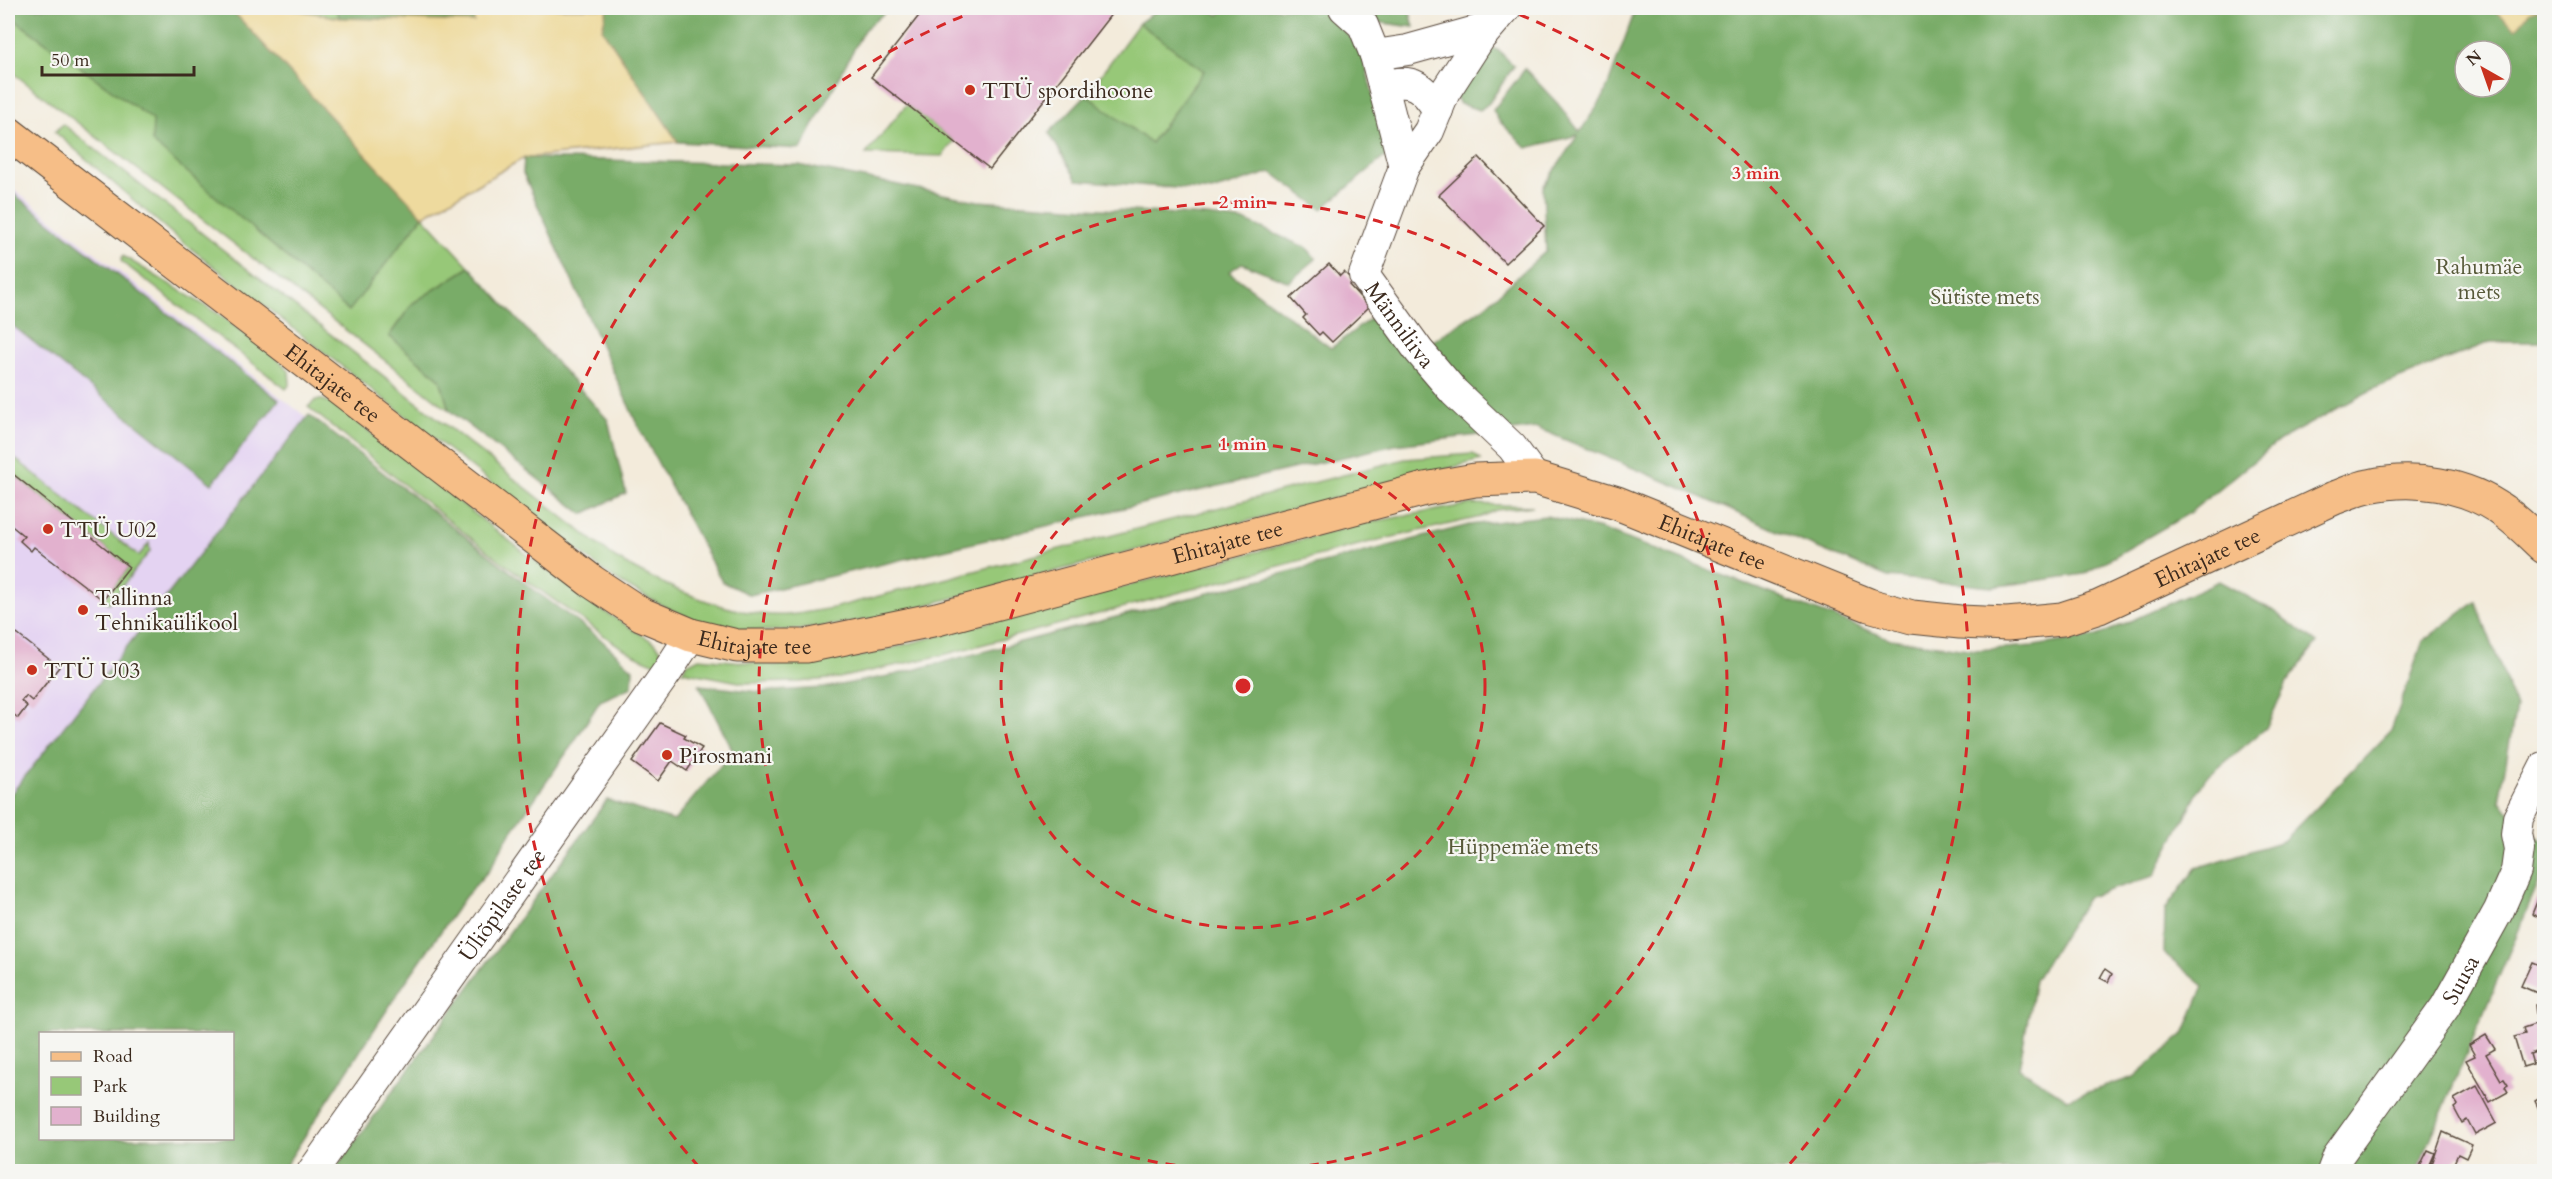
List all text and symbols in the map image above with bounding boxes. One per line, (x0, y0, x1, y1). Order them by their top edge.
scale bar (42, 39, 194, 77)
north arrow (2453, 39, 2513, 99)
text: N (2462, 45, 2486, 71)
text: 50 m (51, 48, 90, 73)
place label: TTÜ spordihoone (982, 76, 1153, 106)
marker: TTÜ spordihoone (963, 83, 977, 97)
text: 3 min (1732, 161, 1780, 186)
text: 2 min (1219, 190, 1267, 215)
park label: Rahumäe mets (2435, 252, 2523, 307)
street label: Männiliiva (1358, 276, 1441, 375)
park label: Sütiste mets (1930, 282, 2040, 312)
street label: Ehitajate tee (278, 337, 387, 430)
text: 1 min (1219, 432, 1267, 457)
street label: Ehitajate tee (1654, 507, 1770, 578)
street label: Ehitajate tee (1169, 513, 1287, 572)
place label: TTÜ U02 (60, 515, 157, 545)
street label: Ehitajate tee (2149, 520, 2265, 595)
marker: TTÜ U02 (41, 522, 55, 536)
place label: Tallinna Tehnikaülikool (95, 583, 239, 638)
marker: Tallinna Tehnikaülikool (76, 603, 90, 617)
street label: Ehitajate tee (695, 623, 814, 663)
place label: TTÜ U03 (44, 656, 141, 686)
marker: TTÜ U03 (25, 663, 39, 677)
centre of rings (1233, 676, 1253, 696)
place label: Pirosmani (679, 741, 772, 771)
marker: Pirosmani (660, 748, 674, 762)
park label: Hüppemäe mets (1448, 832, 1598, 862)
street label: Üliõpilaste tee (452, 843, 553, 968)
street label: Suusa (2435, 950, 2487, 1010)
legend (39, 1032, 234, 1140)
text: Road (93, 1044, 133, 1069)
text: Park (93, 1074, 128, 1099)
text: Building (93, 1104, 161, 1129)

